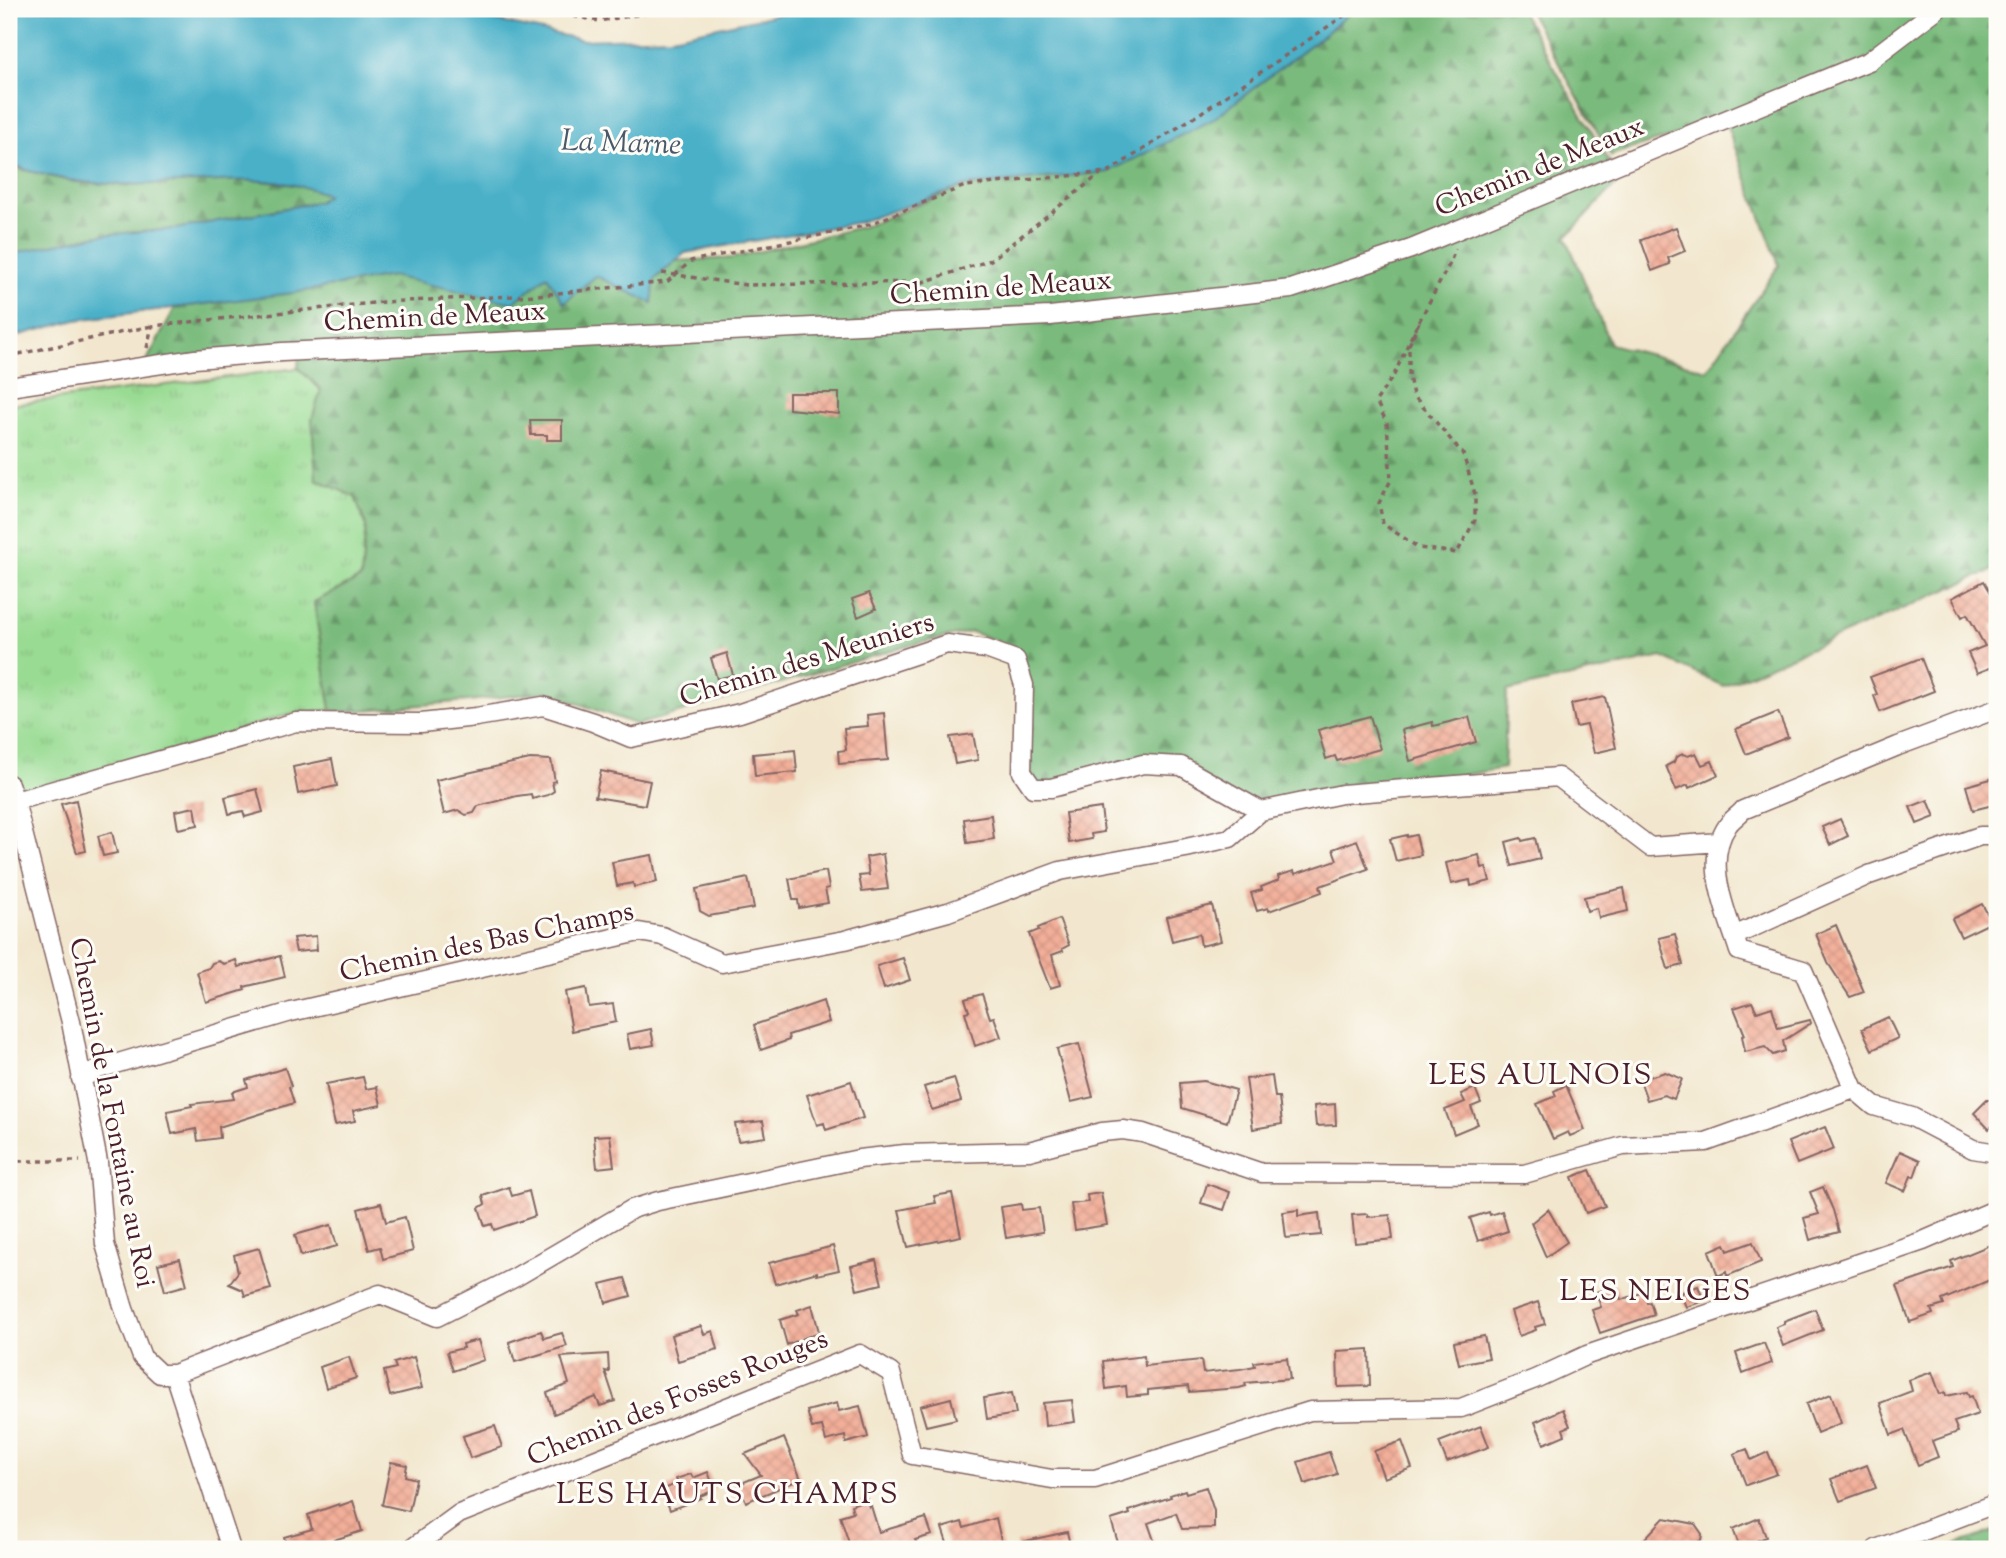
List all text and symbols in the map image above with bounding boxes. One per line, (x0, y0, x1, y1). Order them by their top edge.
street label: Chemin de Meaux (1429, 108, 1651, 228)
water label: La Marne (560, 120, 682, 168)
street label: Chemin de Meaux (889, 261, 1113, 317)
street label: Chemin de Meaux (323, 292, 547, 344)
street label: Chemin des Meuniers (675, 603, 939, 719)
street label: Chemin des Bas Champs (336, 892, 638, 994)
street label: Chemin de la Fontaine au Roi (57, 934, 165, 1292)
district label: LES AULNOIS (1429, 1055, 1653, 1098)
district label: LES NEIGES (1560, 1271, 1752, 1314)
street label: Chemin des Fosses Rouges (521, 1320, 835, 1478)
district label: LES HAUTS CHAMPS (556, 1474, 900, 1517)

